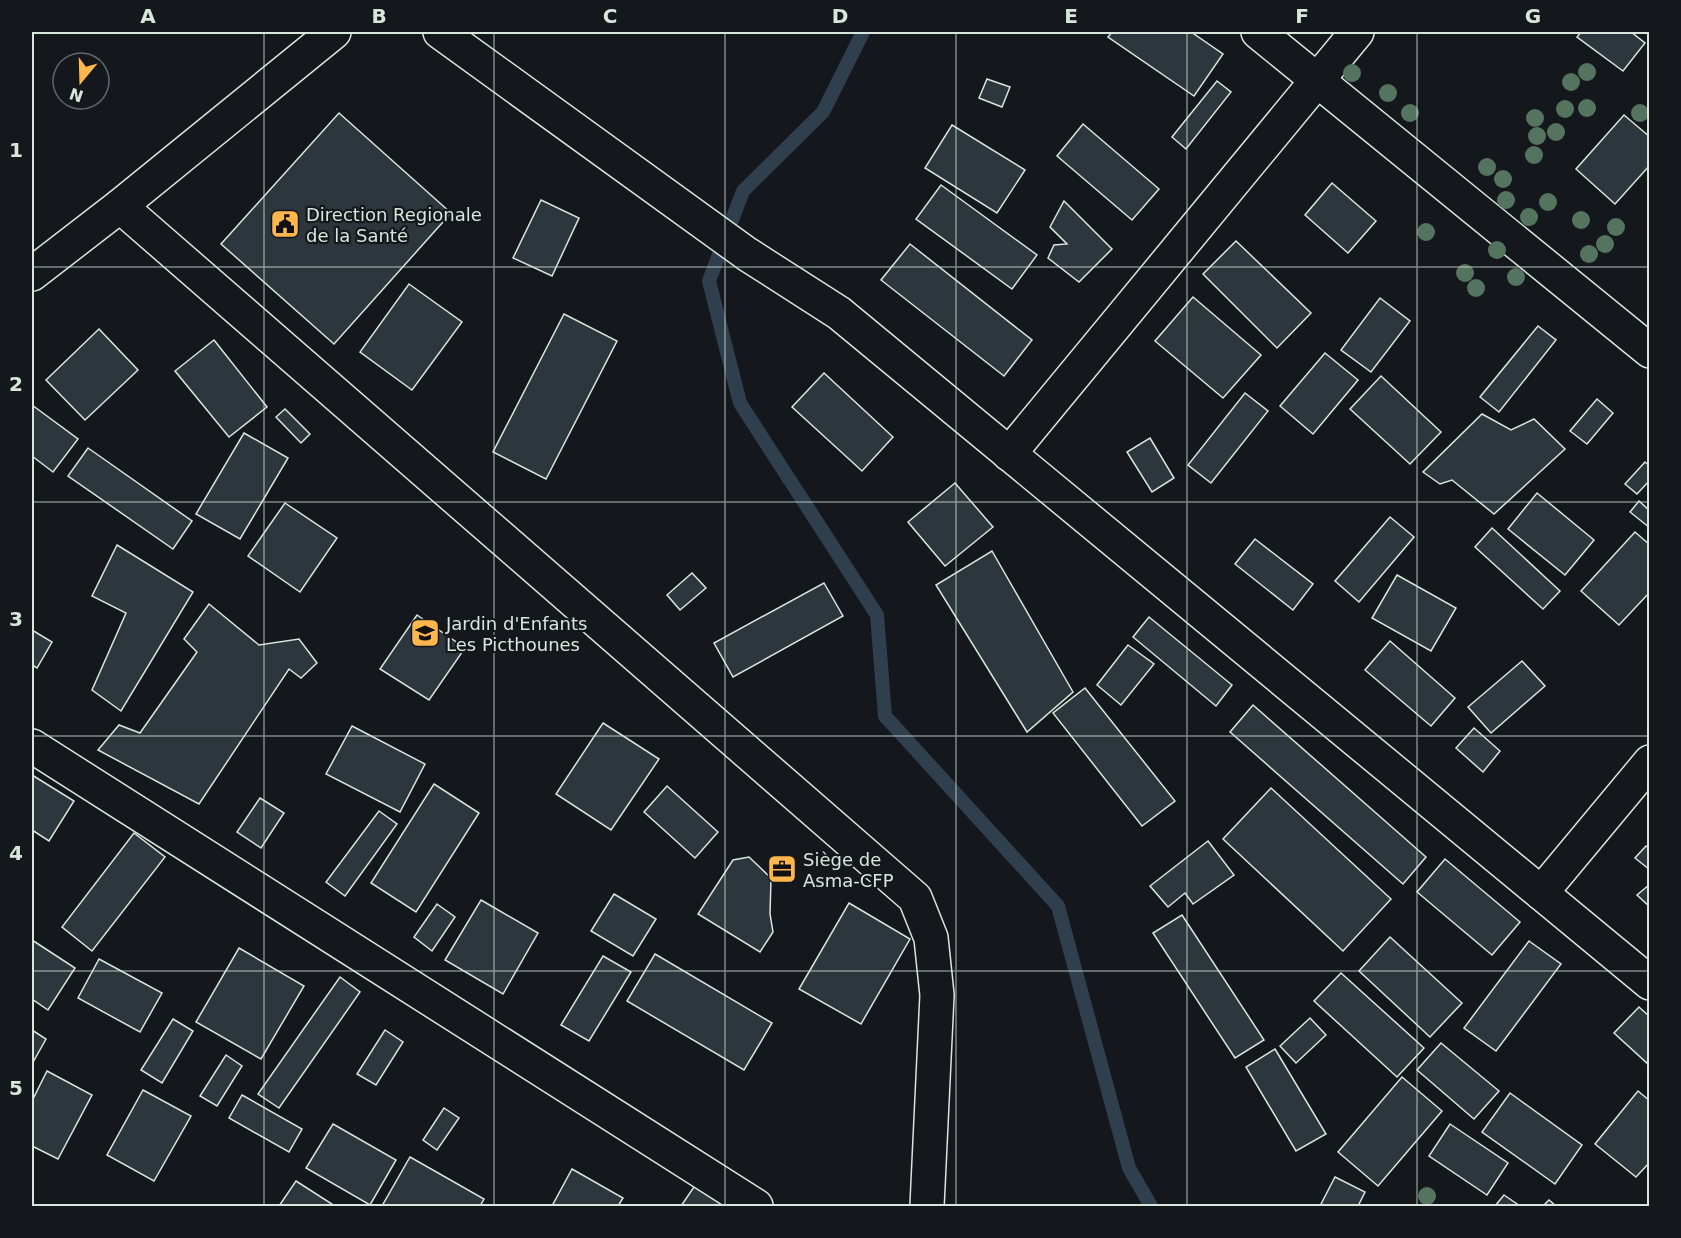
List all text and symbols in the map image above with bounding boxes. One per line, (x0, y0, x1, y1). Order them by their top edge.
text: A (140, 4, 156, 28)
text: B (371, 4, 387, 28)
text: C (603, 4, 617, 28)
text: D (832, 4, 848, 28)
text: E (1064, 4, 1078, 28)
text: F (1295, 4, 1309, 28)
text: G (1525, 4, 1541, 28)
north arrow (51, 51, 111, 111)
text: N (67, 84, 86, 106)
text: 1 (9, 138, 23, 162)
place label: Direction Regionale de la Santé (306, 204, 482, 246)
public building icon: Direction Regionale de la Santé (269, 208, 301, 240)
text: 2 (9, 372, 23, 396)
text: 3 (9, 607, 23, 631)
place label: Jardin d'Enfants Les Picthounes (445, 613, 587, 655)
school or university icon: Jardin d'Enfants Les Picthounes (409, 617, 441, 649)
text: 4 (9, 841, 23, 865)
place label: Siège de Asma-CFP (803, 849, 894, 891)
office icon: Siège de Asma-CFP (766, 853, 798, 885)
text: 5 (9, 1076, 23, 1100)

